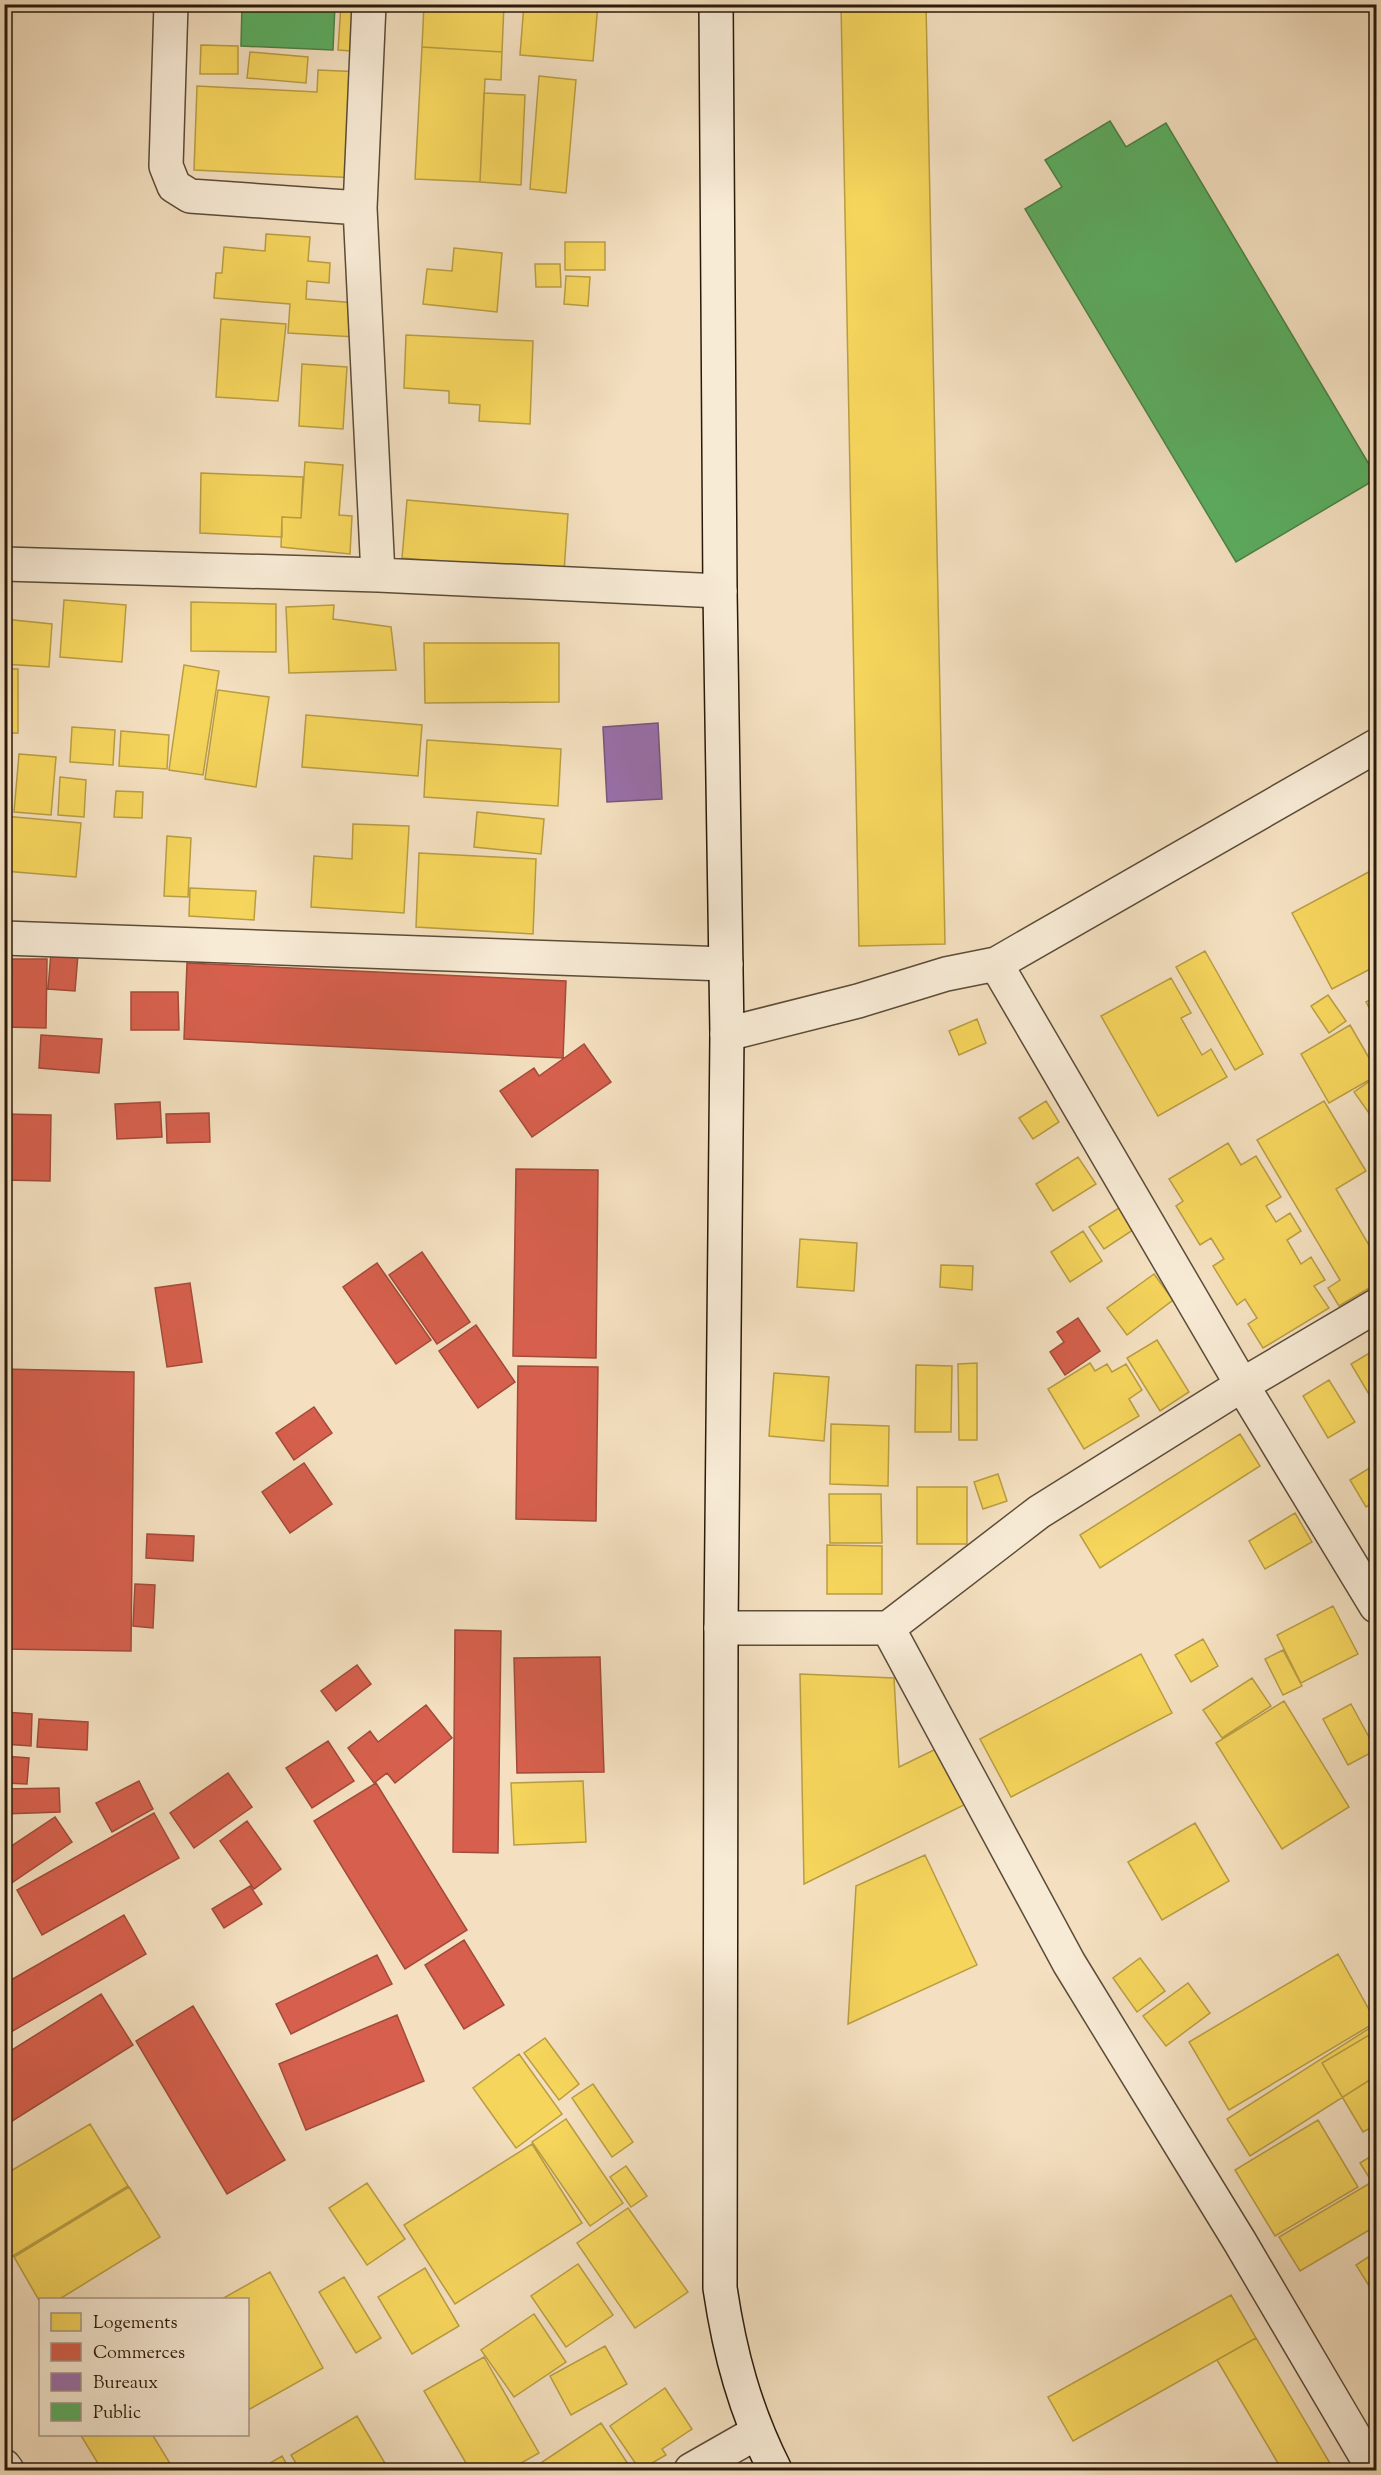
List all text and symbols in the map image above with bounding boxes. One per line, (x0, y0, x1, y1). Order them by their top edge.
legend (39, 2298, 249, 2436)
text: Logements (93, 2311, 178, 2337)
text: Commerces (93, 2341, 185, 2367)
text: Bureaux (93, 2371, 158, 2397)
text: Public (93, 2401, 141, 2427)

